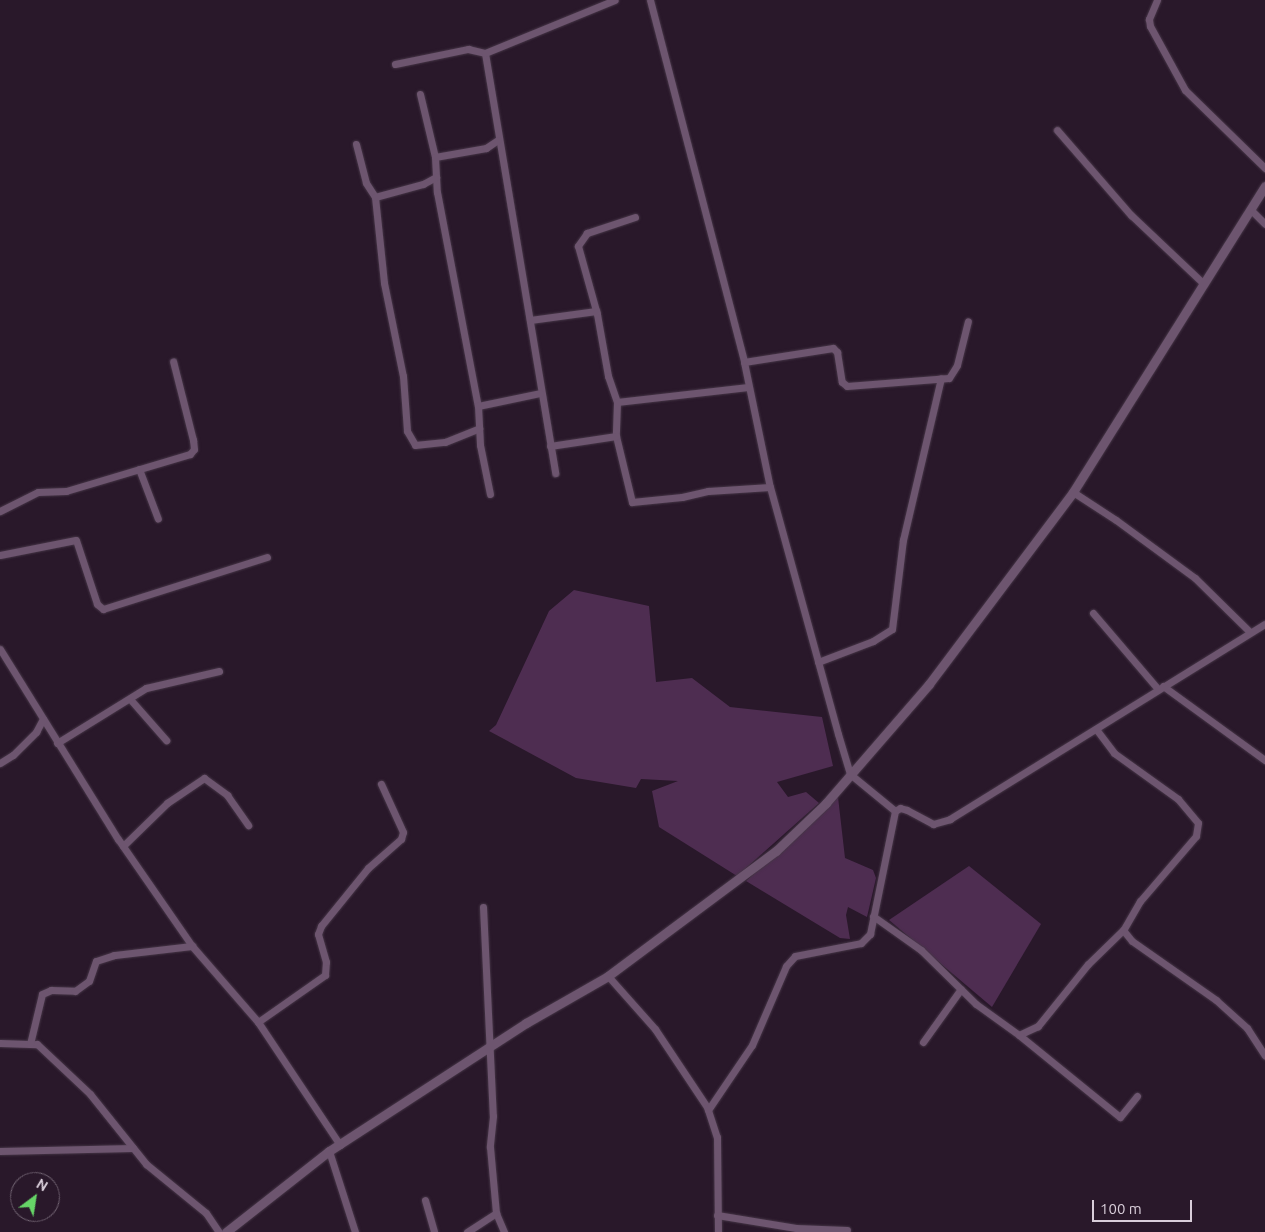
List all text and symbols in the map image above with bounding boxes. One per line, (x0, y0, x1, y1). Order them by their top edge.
north arrow (10, 1172, 60, 1222)
text: N (34, 1175, 51, 1195)
scale bar (1095, 1190, 1195, 1222)
text: 100 m (1100, 1200, 1142, 1217)

